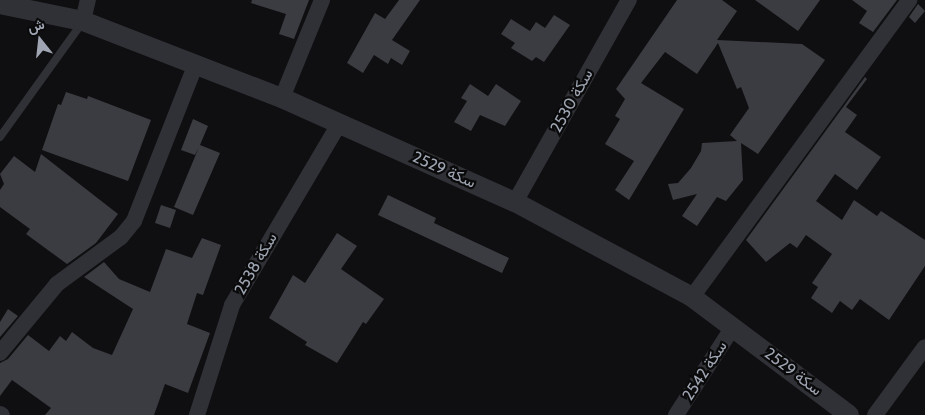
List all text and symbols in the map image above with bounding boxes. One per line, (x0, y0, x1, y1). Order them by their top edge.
north arrow (15, 15, 65, 65)
text: ش (25, 15, 46, 37)
street label: سكة 2530 (547, 66, 597, 136)
street label: سكة 2529 (409, 148, 479, 192)
street label: سكة 2538 (231, 230, 281, 298)
street label: سكة 2542 (679, 338, 731, 404)
street label: سكة 2529 (760, 344, 826, 400)

